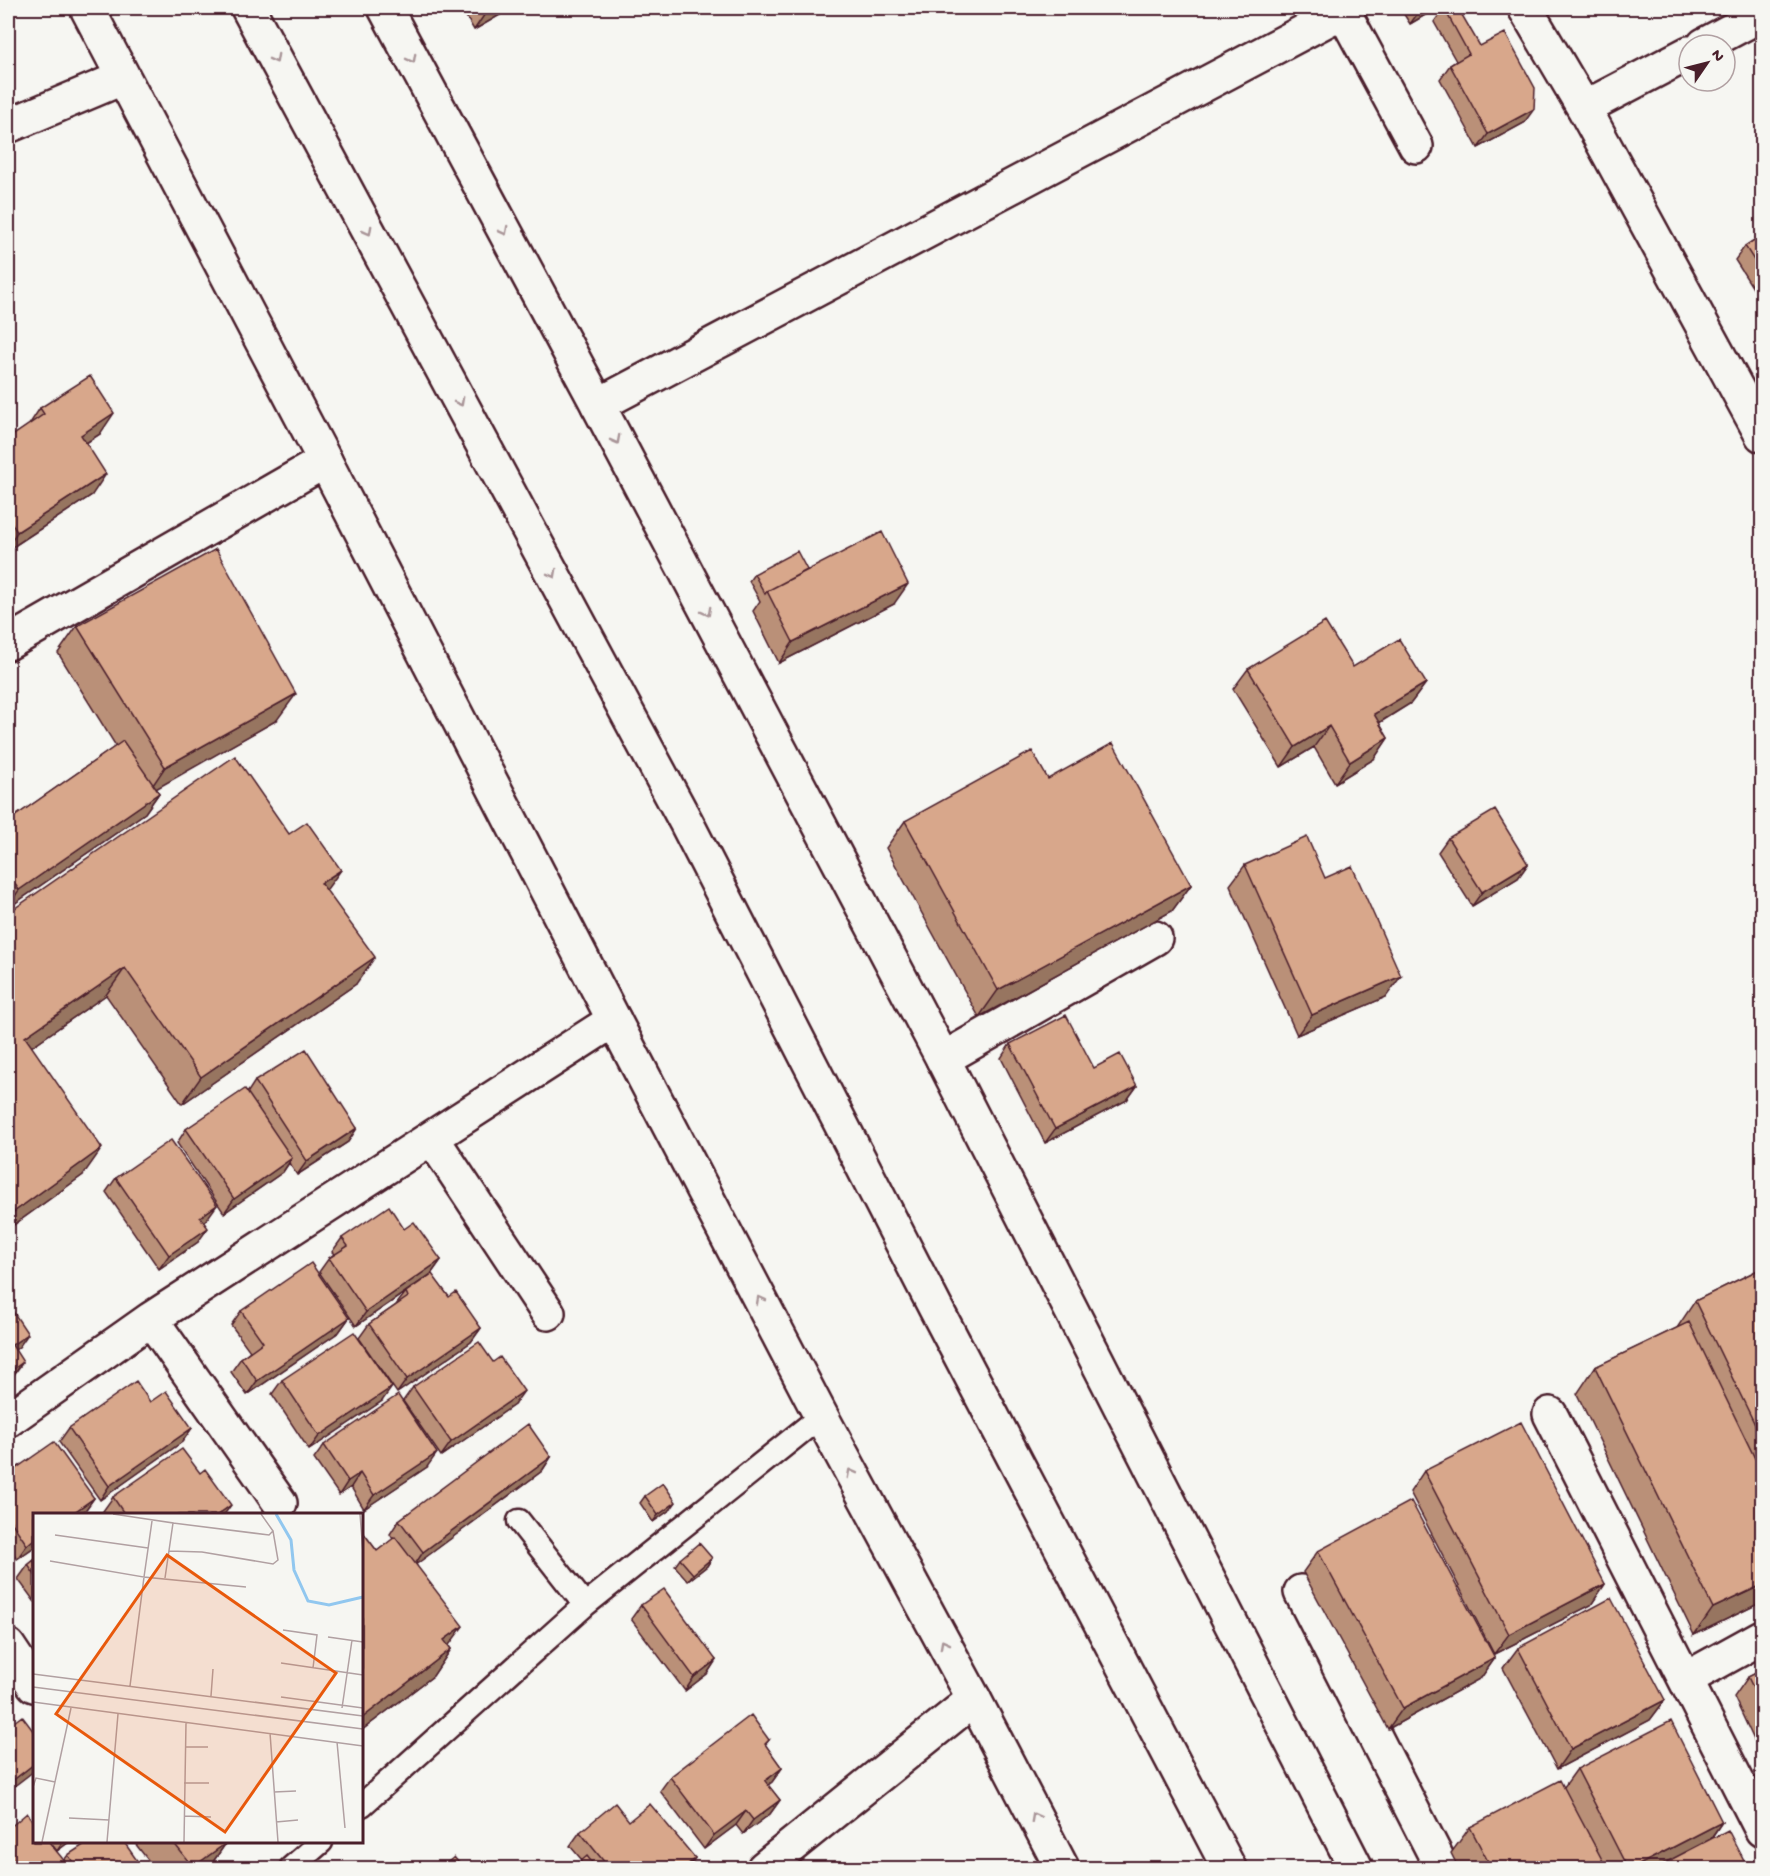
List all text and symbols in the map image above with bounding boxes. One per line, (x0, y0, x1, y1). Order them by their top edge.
north arrow (1677, 33, 1737, 93)
text: N (1706, 47, 1728, 67)
one-way arrow (268, 53, 279, 63)
one-way arrow (405, 53, 416, 63)
one-way arrow (361, 224, 372, 235)
one-way arrow (497, 225, 508, 235)
one-way arrow (453, 396, 465, 407)
one-way arrow (609, 434, 620, 444)
one-way arrow (546, 568, 557, 578)
one-way arrow (700, 606, 711, 617)
one-way arrow (756, 1296, 767, 1307)
one-way arrow (847, 1468, 858, 1479)
inset map (33, 1513, 363, 1843)
one-way arrow (940, 1640, 951, 1650)
one-way arrow (1031, 1812, 1042, 1823)

